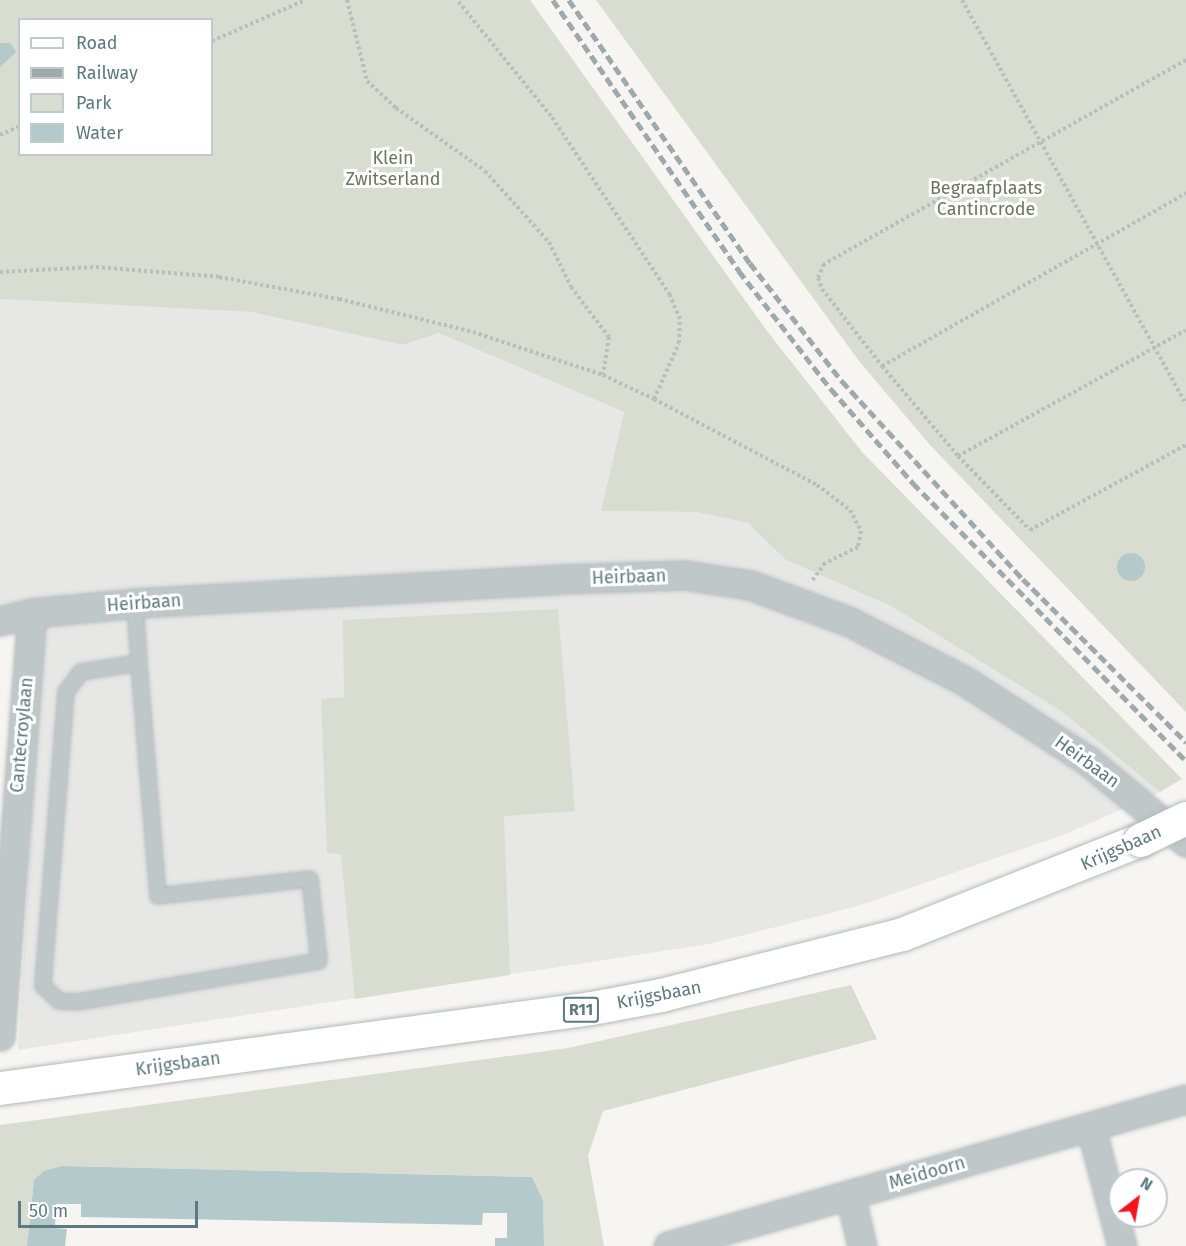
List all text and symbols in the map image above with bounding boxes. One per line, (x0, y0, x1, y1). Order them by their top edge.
legend (18, 18, 213, 156)
text: Road (76, 32, 118, 54)
text: Railway (76, 62, 138, 84)
text: Park (76, 92, 111, 114)
text: Water (76, 122, 123, 144)
park label: Klein Zwitserland (345, 148, 441, 190)
park label: Begraafplaats Cantincrode (930, 178, 1042, 220)
street label: Heirbaan (591, 565, 667, 589)
street label: Heirbaan (106, 590, 182, 616)
street label: Cantecroylaan (6, 676, 38, 794)
street label: Heirbaan (1050, 731, 1124, 793)
street label: Krijgsbaan (1077, 821, 1165, 875)
street label: Krijgsbaan (615, 976, 703, 1014)
road number: R11 (562, 997, 600, 1023)
street label: Krijgsbaan (134, 1047, 222, 1081)
street label: Meidoorn (886, 1152, 968, 1194)
north arrow (1108, 1168, 1168, 1228)
text: N (1137, 1173, 1156, 1195)
scale bar (21, 1189, 201, 1227)
text: 50 m (29, 1200, 68, 1222)

